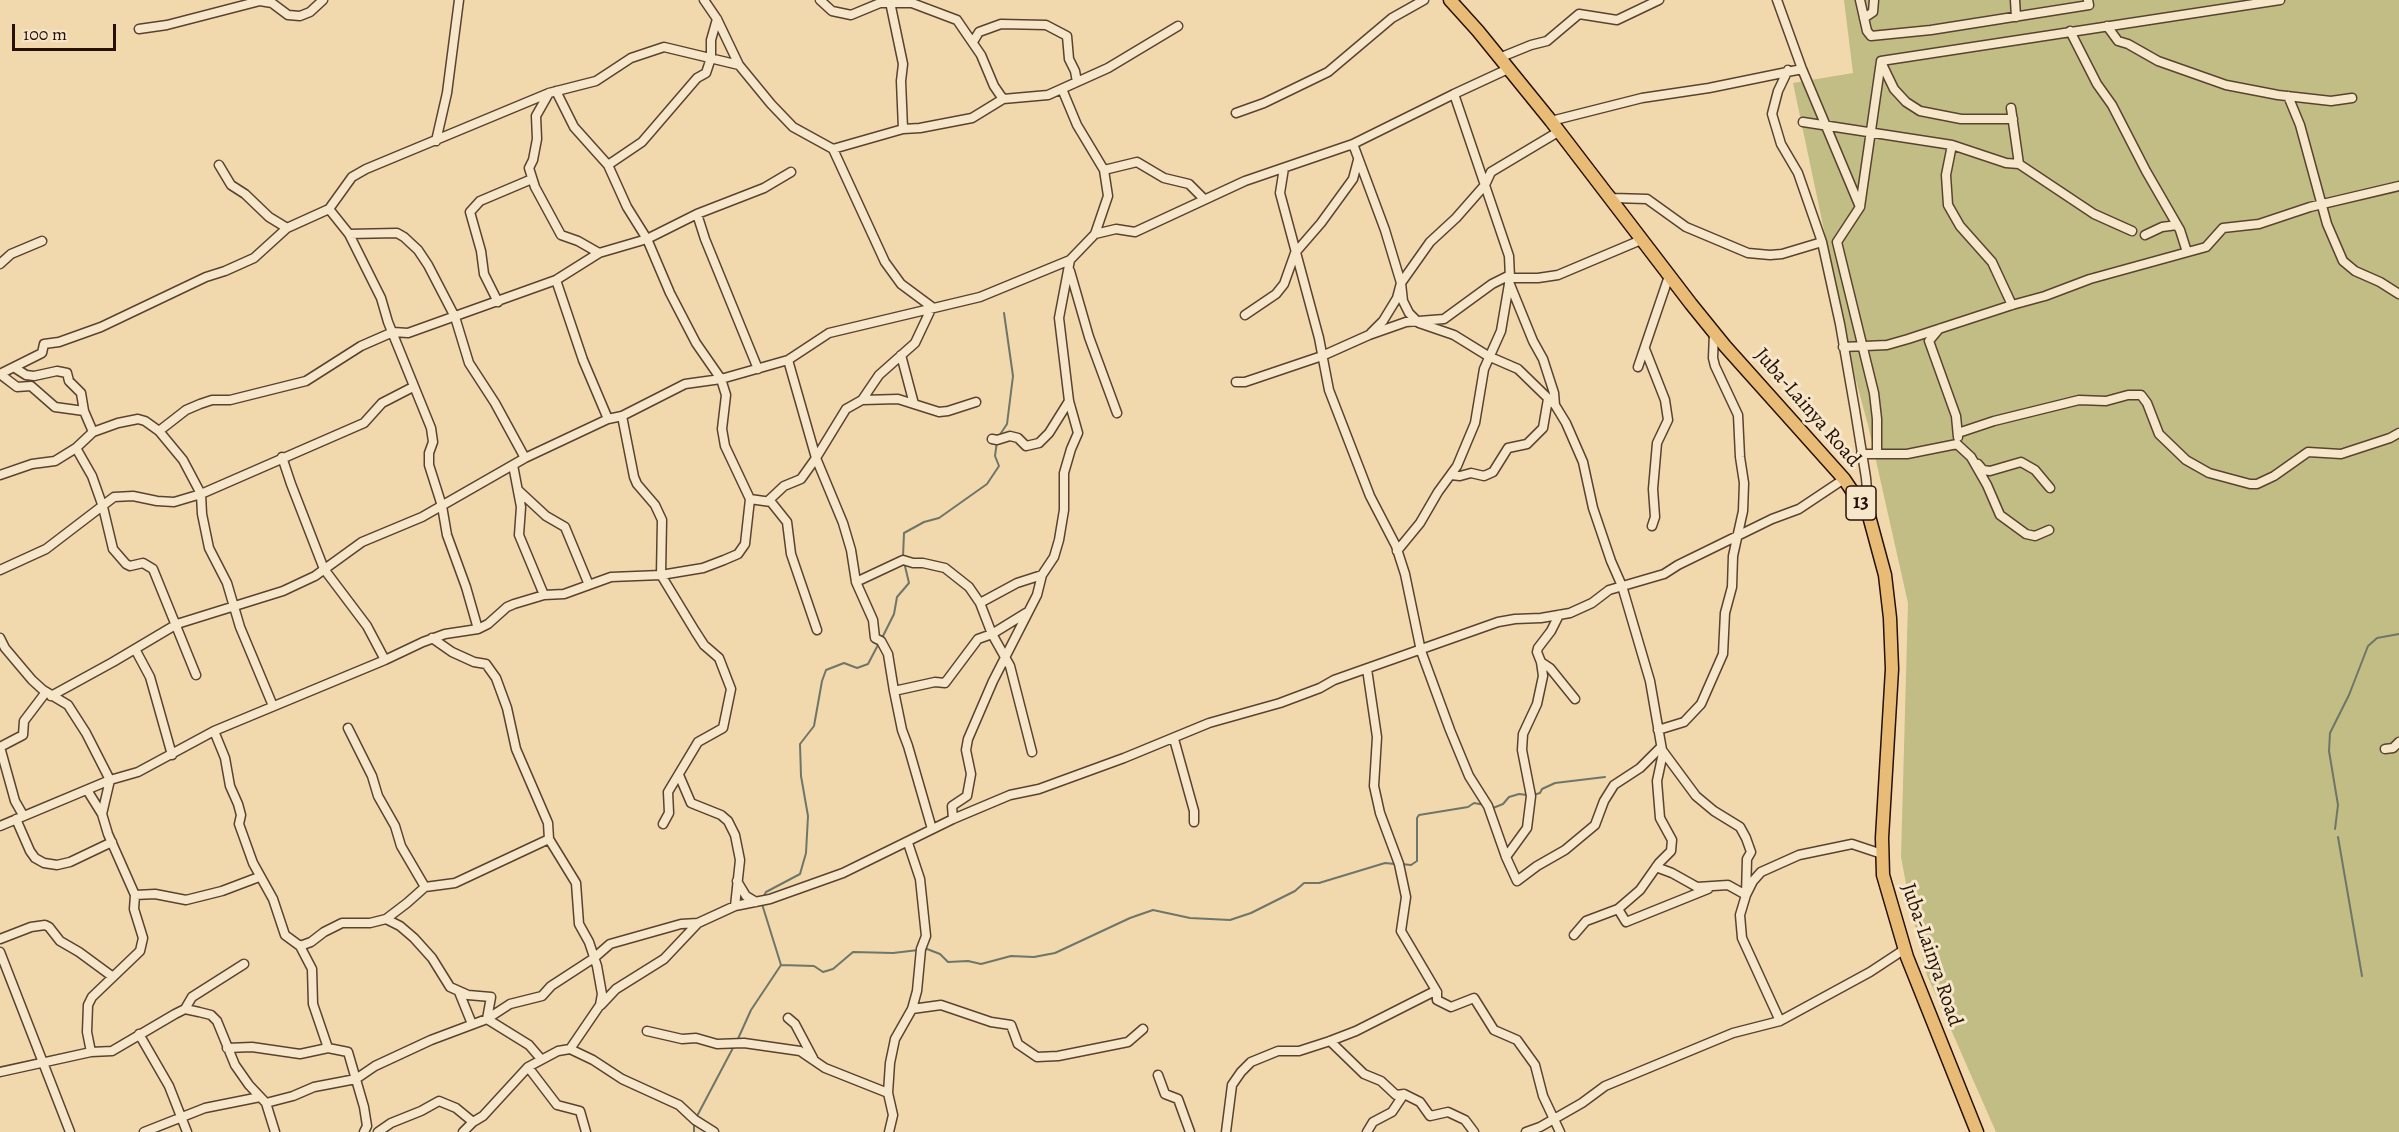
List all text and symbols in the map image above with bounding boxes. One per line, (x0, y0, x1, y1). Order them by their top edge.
scale bar (15, 12, 118, 50)
text: 100 m (23, 22, 67, 46)
street label: Juba-Lainya Road (1748, 343, 1866, 473)
road number: 13 (1846, 486, 1876, 520)
street label: Juba-Lainya Road (1895, 880, 1967, 1030)

